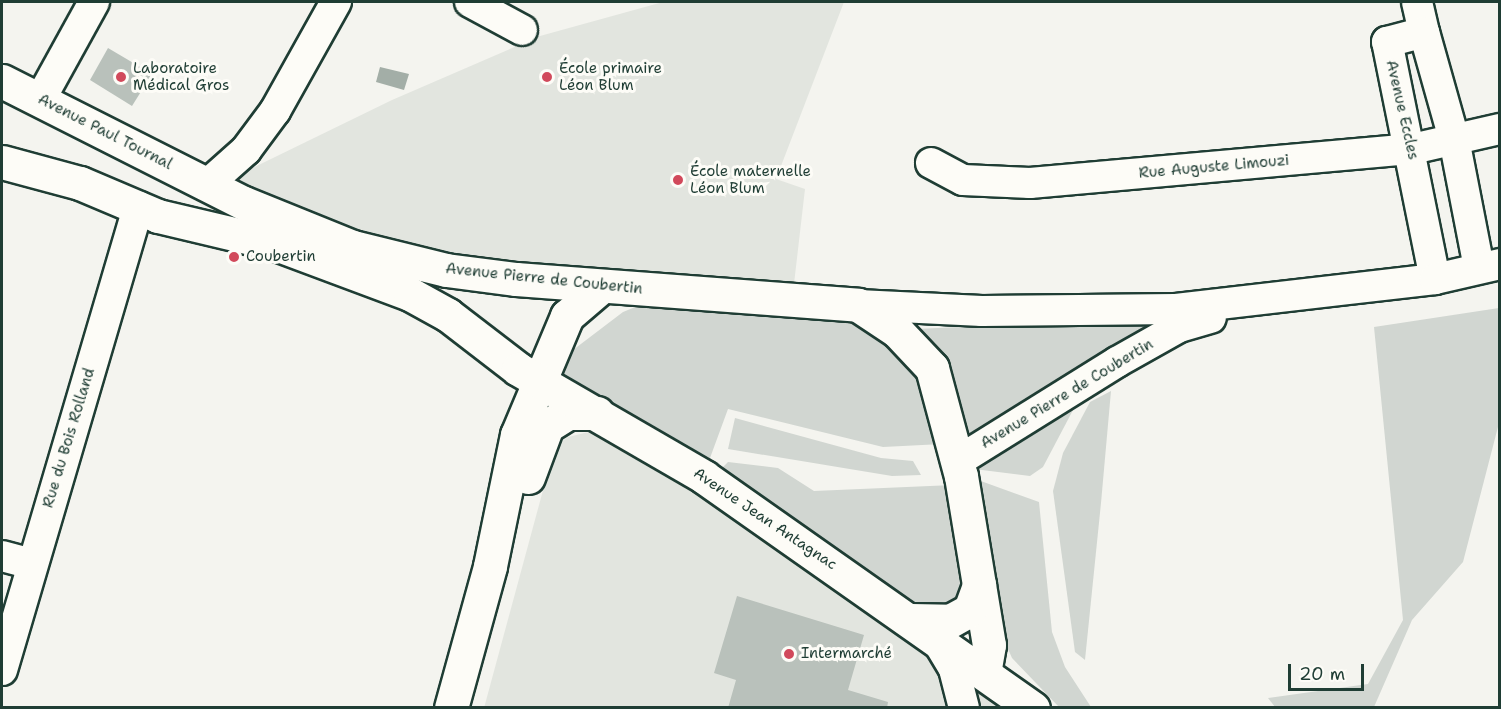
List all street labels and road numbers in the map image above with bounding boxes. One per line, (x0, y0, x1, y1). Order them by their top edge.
street label: Avenue Eccles (1382, 58, 1422, 162)
street label: Avenue Paul Tournal (35, 90, 175, 174)
street label: Rue Auguste Limouzi (1138, 151, 1290, 183)
street label: Avenue Pierre de Coubertin (445, 260, 643, 298)
street label: Avenue Pierre de Coubertin (978, 335, 1156, 453)
street label: Rue du Bois Rolland (39, 366, 99, 510)
street label: Avenue Jean Antagnac (690, 464, 840, 574)

